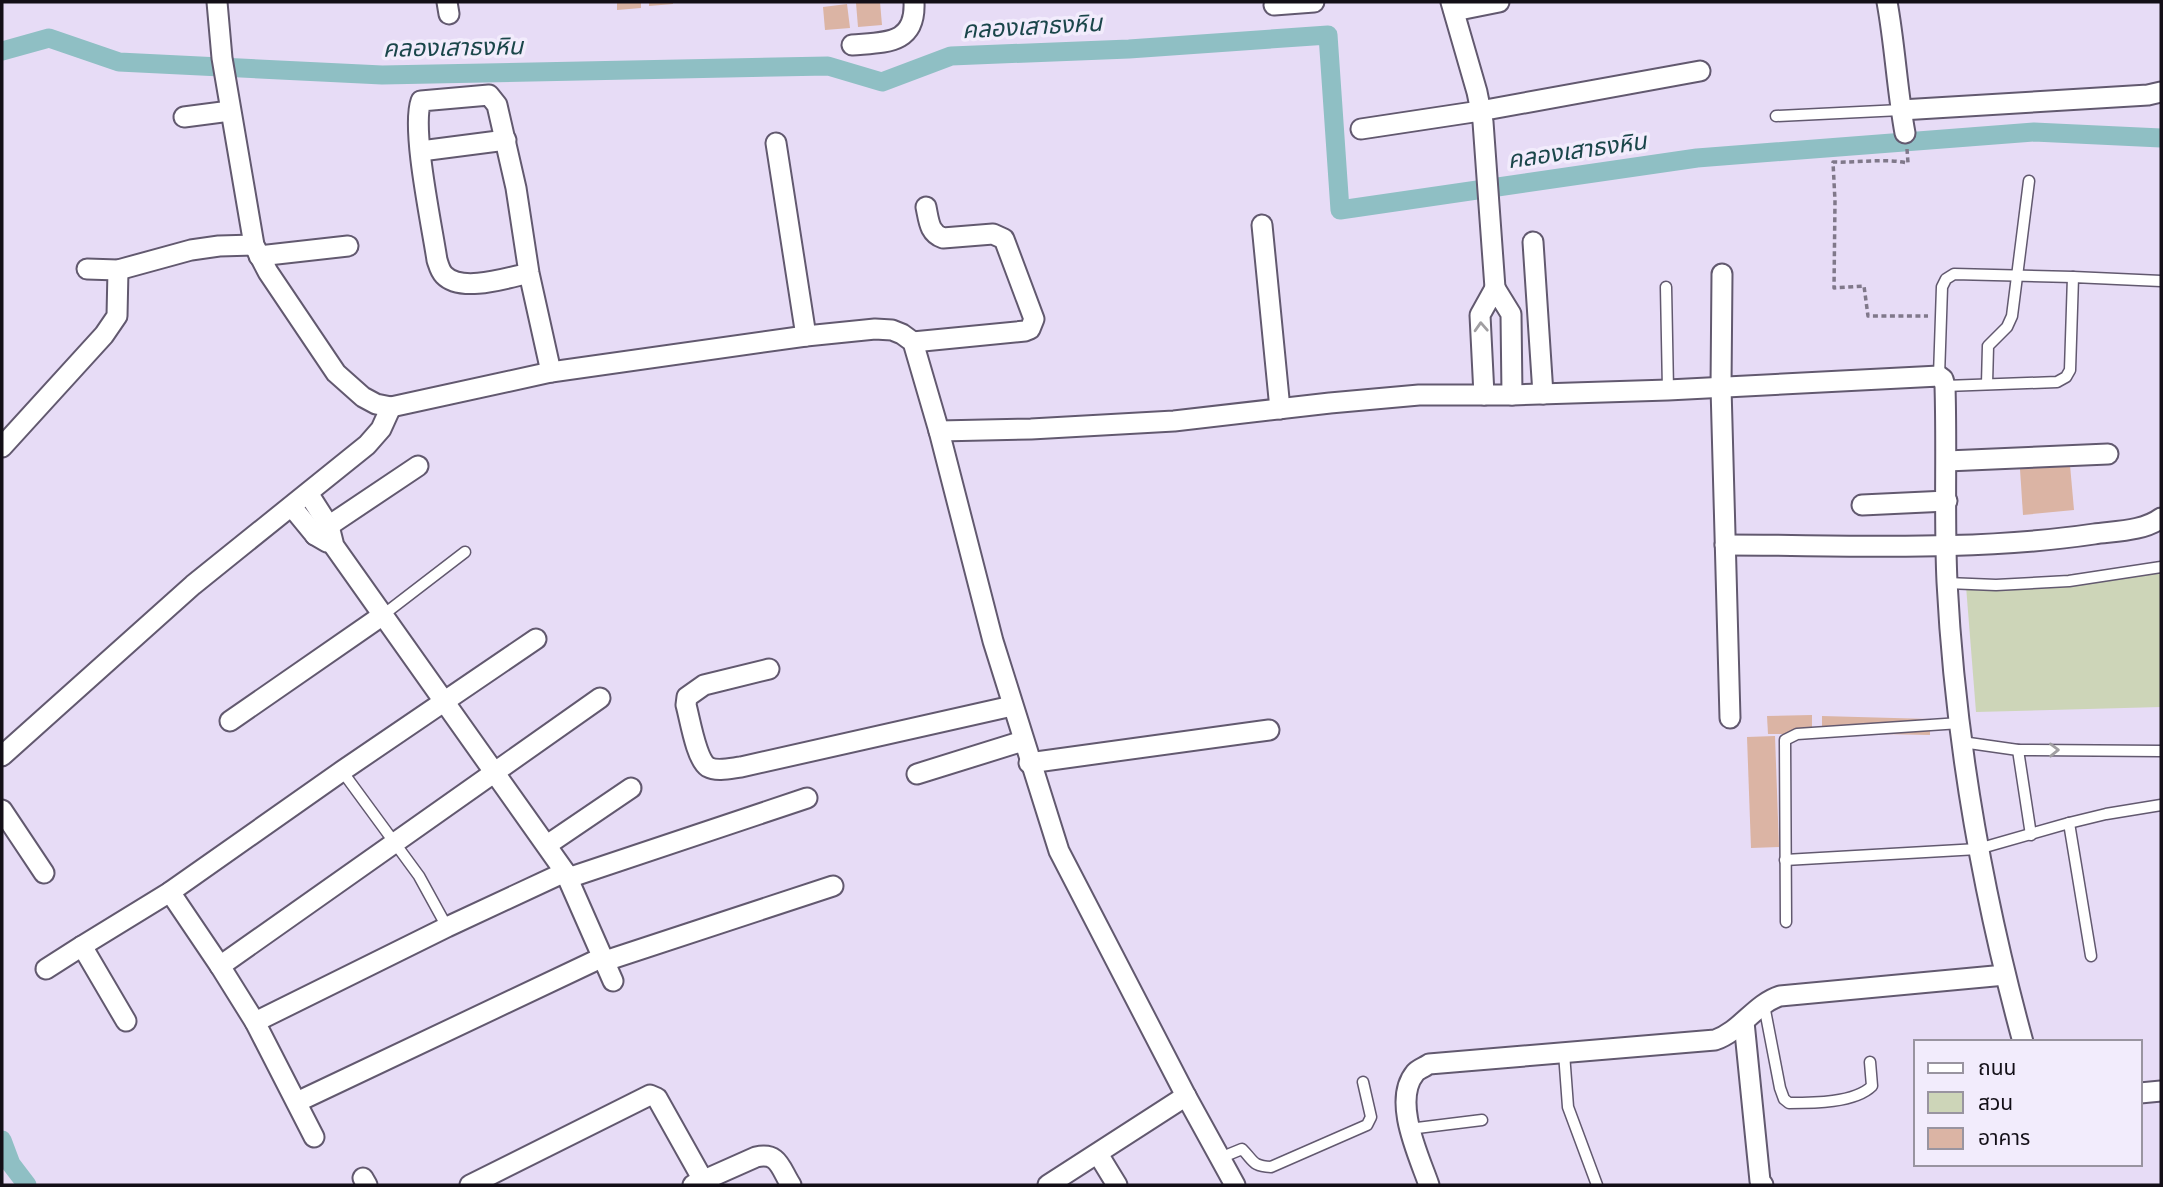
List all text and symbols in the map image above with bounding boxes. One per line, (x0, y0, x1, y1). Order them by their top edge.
water label: คลองเสาธงหิน (961, 9, 1104, 45)
water label: คลองเสาธงหิน (383, 32, 525, 64)
water label: คลองเสาธงหิน (1506, 127, 1650, 175)
one-way arrow (1473, 321, 1488, 332)
one-way arrow (2049, 742, 2059, 758)
legend (1914, 1040, 2142, 1166)
text: ถนน (1978, 1056, 2016, 1081)
text: สวน (1978, 1091, 2013, 1116)
text: อาคาร (1978, 1126, 2030, 1151)

